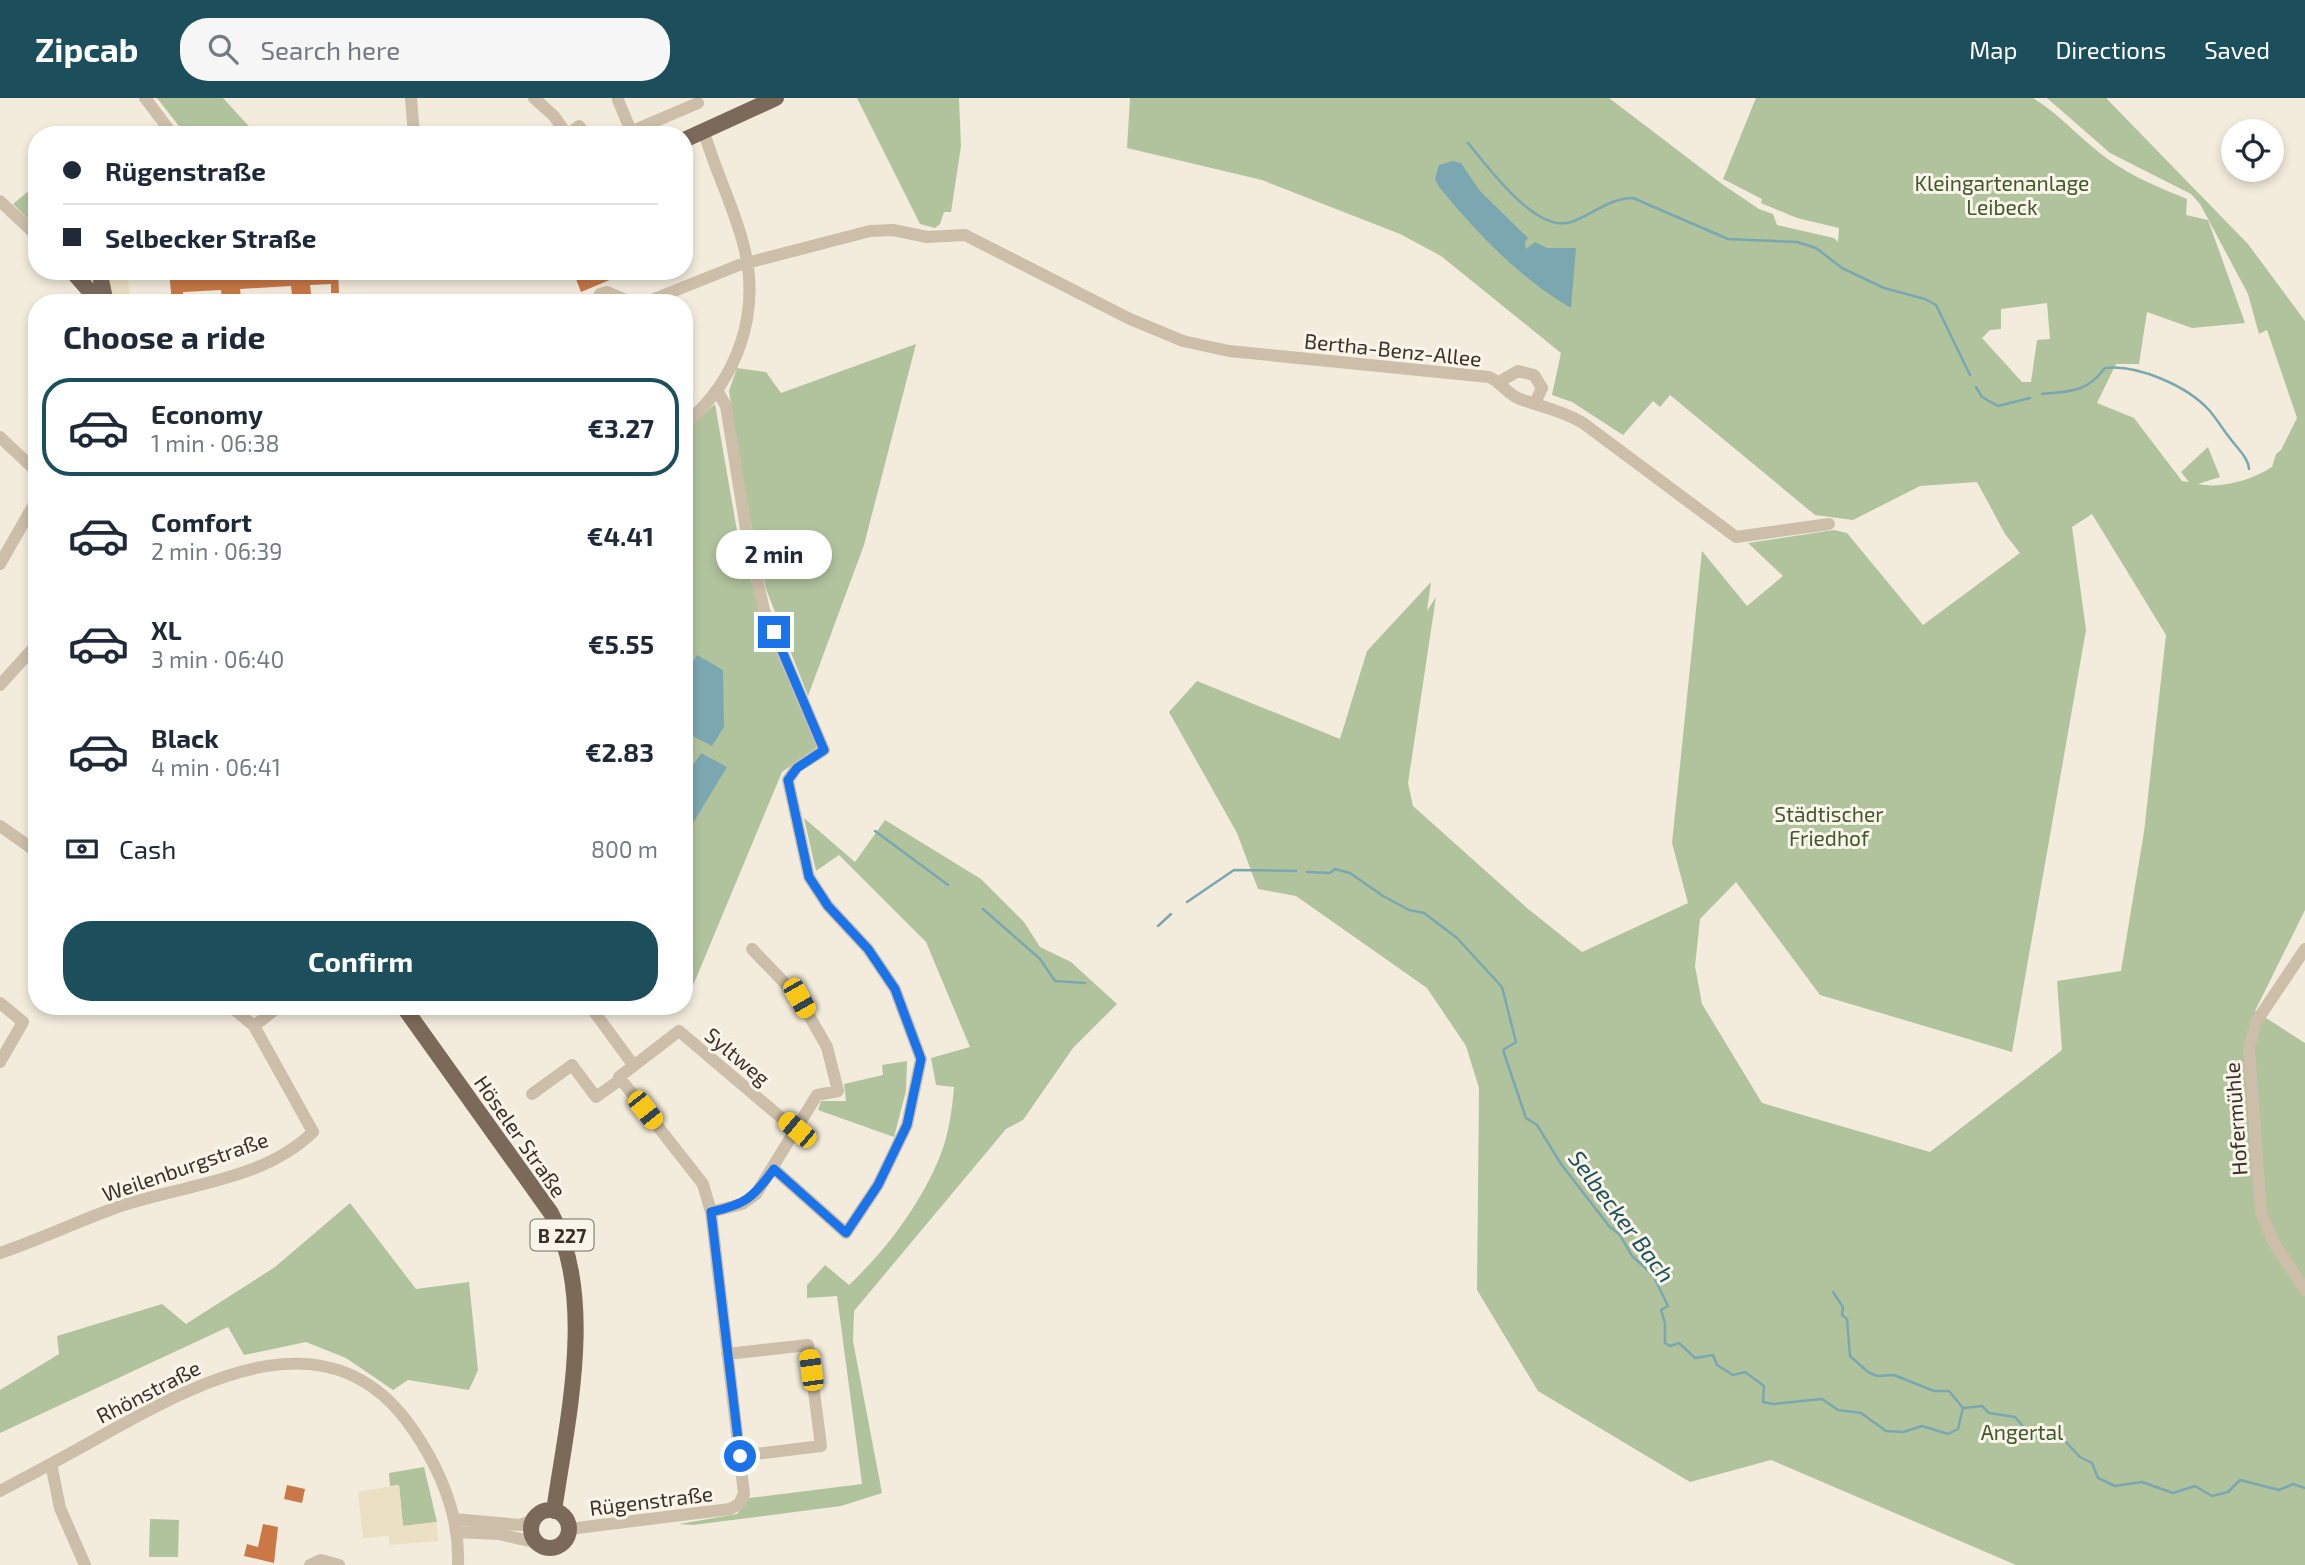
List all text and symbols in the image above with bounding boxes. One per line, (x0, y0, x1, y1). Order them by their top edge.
search box (180, 18, 670, 81)
text: Zipcab (35, 29, 138, 69)
icon: search (204, 30, 242, 68)
text: Search here (260, 34, 400, 65)
text: Map (1969, 35, 2017, 64)
text: Directions (2055, 35, 2166, 64)
text: Saved (2204, 35, 2270, 64)
map controls (2221, 119, 2284, 182)
button: locate (2221, 119, 2284, 182)
text: Rügenstraße (105, 155, 266, 186)
park label: Kleingartenanlage Leibeck (1915, 170, 2089, 219)
text: Selbecker Straße (105, 222, 316, 253)
text: Choose a ride (63, 317, 266, 355)
street label: Bertha-Benz-Allee (1303, 327, 1483, 371)
icon: car (67, 396, 130, 459)
text: Economy (151, 398, 263, 429)
text: €3.27 (587, 412, 654, 443)
text: 1 min · 06:38 (151, 429, 279, 457)
icon: car (67, 504, 130, 567)
text: Comfort (151, 506, 252, 537)
text: €4.41 (587, 520, 654, 551)
callout: 2 min (716, 531, 832, 580)
text: 2 min · 06:39 (151, 537, 282, 565)
text: 2 min (745, 540, 803, 568)
icon: car (67, 612, 130, 675)
text: XL (151, 614, 182, 645)
route end (758, 616, 790, 648)
text: €5.55 (588, 628, 654, 659)
text: 3 min · 06:40 (151, 645, 284, 673)
icon: car (67, 720, 130, 783)
text: Black (151, 722, 219, 753)
text: €2.83 (585, 736, 654, 767)
text: 4 min · 06:41 (151, 753, 281, 781)
park label: Städtischer Friedhof (1774, 801, 1884, 850)
icon: cash (63, 830, 101, 868)
text: Cash (119, 833, 176, 864)
text: 800 m (591, 835, 658, 863)
button: Confirm (63, 921, 658, 1001)
car (780, 975, 819, 1021)
street label: Syltweg (700, 1022, 776, 1091)
street label: Hofermühle (2219, 1062, 2251, 1176)
street label: Höseler Straße (470, 1070, 572, 1202)
car (624, 1087, 667, 1133)
car (775, 1108, 820, 1152)
street label: Weilenburgstraße (99, 1126, 271, 1206)
water label: Selbecker Bach (1563, 1144, 1681, 1288)
road number: B 227 (530, 1219, 594, 1250)
car (798, 1348, 825, 1392)
street label: Rhönstraße (92, 1354, 204, 1428)
park label: Angertal (1981, 1419, 2064, 1444)
route start (724, 1440, 756, 1472)
street label: Rügenstraße (588, 1480, 714, 1520)

